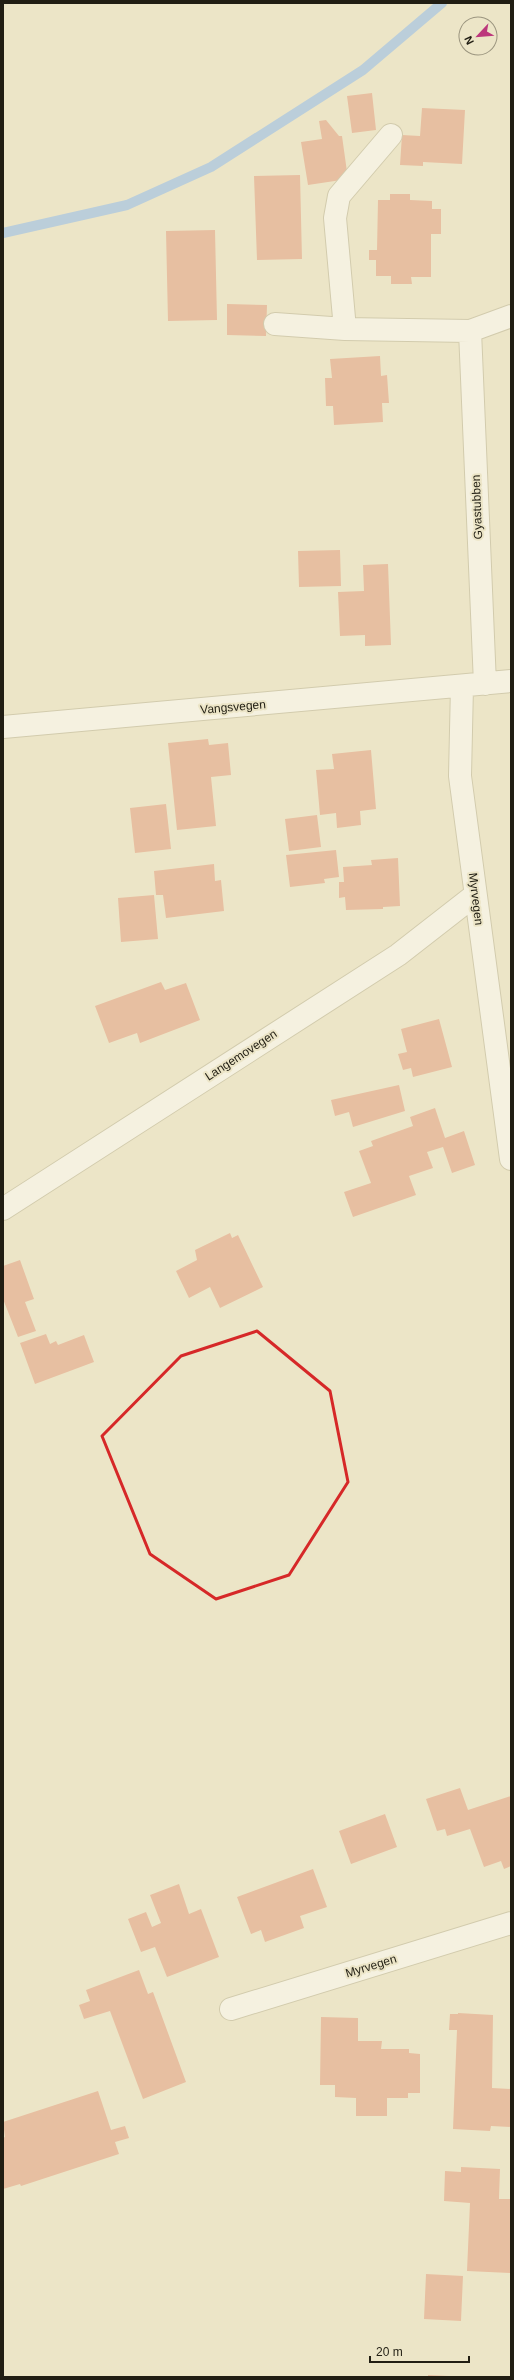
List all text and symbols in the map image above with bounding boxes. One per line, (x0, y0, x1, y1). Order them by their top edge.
north arrow (458, 16, 498, 56)
text: N (462, 34, 476, 47)
street label: Gyastubben (469, 474, 485, 540)
street label: Vangsvegen (200, 697, 266, 717)
street label: Myrvegen (466, 872, 486, 926)
street label: Langemovegen (202, 1027, 280, 1083)
street label: Myrvegen (344, 1952, 398, 1980)
scale bar (370, 2338, 469, 2364)
text: 20 m (376, 2345, 403, 2359)

